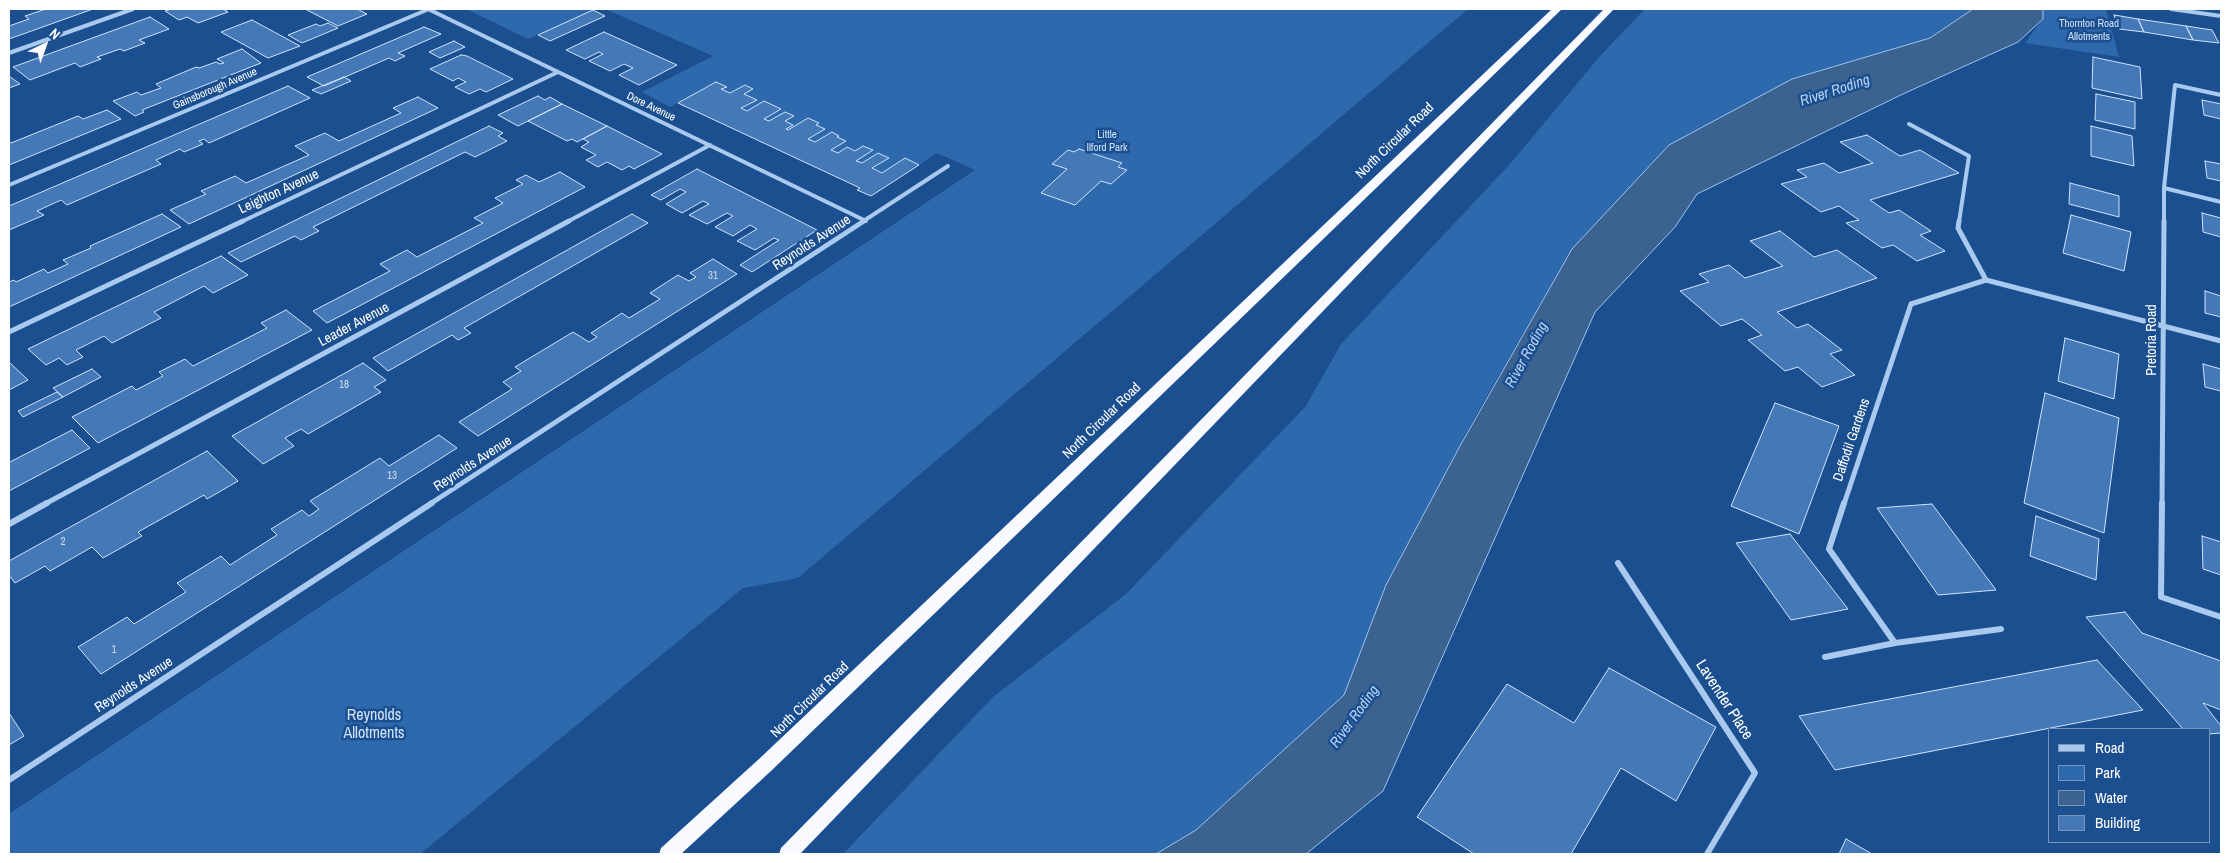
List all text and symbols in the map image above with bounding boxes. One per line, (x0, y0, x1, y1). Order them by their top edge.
park label: Thornton Road Allotments (2059, 17, 2119, 43)
north arrow (20, 20, 70, 70)
text: N (46, 24, 64, 43)
street label: Gainsborough Avenue (171, 65, 259, 113)
water label: River Roding (1798, 71, 1872, 111)
street label: Dore Avenue (625, 90, 677, 124)
street label: North Circular Road (1352, 100, 1438, 182)
park label: Little Ilford Park (1086, 128, 1128, 154)
street label: Leighton Avenue (236, 166, 322, 218)
street label: Reynolds Avenue (770, 212, 854, 274)
house number: 31 (708, 269, 718, 283)
street label: Leader Avenue (316, 299, 392, 351)
street label: Pretoria Road (2144, 304, 2160, 376)
water label: River Roding (1502, 319, 1552, 391)
house number: 18 (339, 378, 349, 392)
street label: North Circular Road (1059, 380, 1145, 462)
street label: Daffodil Gardens (1830, 396, 1874, 484)
street label: Reynolds Avenue (431, 433, 515, 495)
house number: 13 (387, 469, 397, 483)
house number: 2 (60, 535, 66, 549)
house number: 1 (111, 643, 117, 657)
street label: Reynolds Avenue (92, 654, 176, 716)
street label: Lavender Place (1691, 657, 1757, 743)
street label: North Circular Road (767, 659, 853, 741)
water label: River Roding (1326, 682, 1384, 752)
park label: Reynolds Allotments (343, 706, 405, 744)
legend (2048, 728, 2210, 843)
text: Road (2095, 737, 2124, 758)
text: Park (2095, 762, 2120, 783)
text: Water (2095, 787, 2127, 808)
text: Building (2095, 812, 2140, 833)

